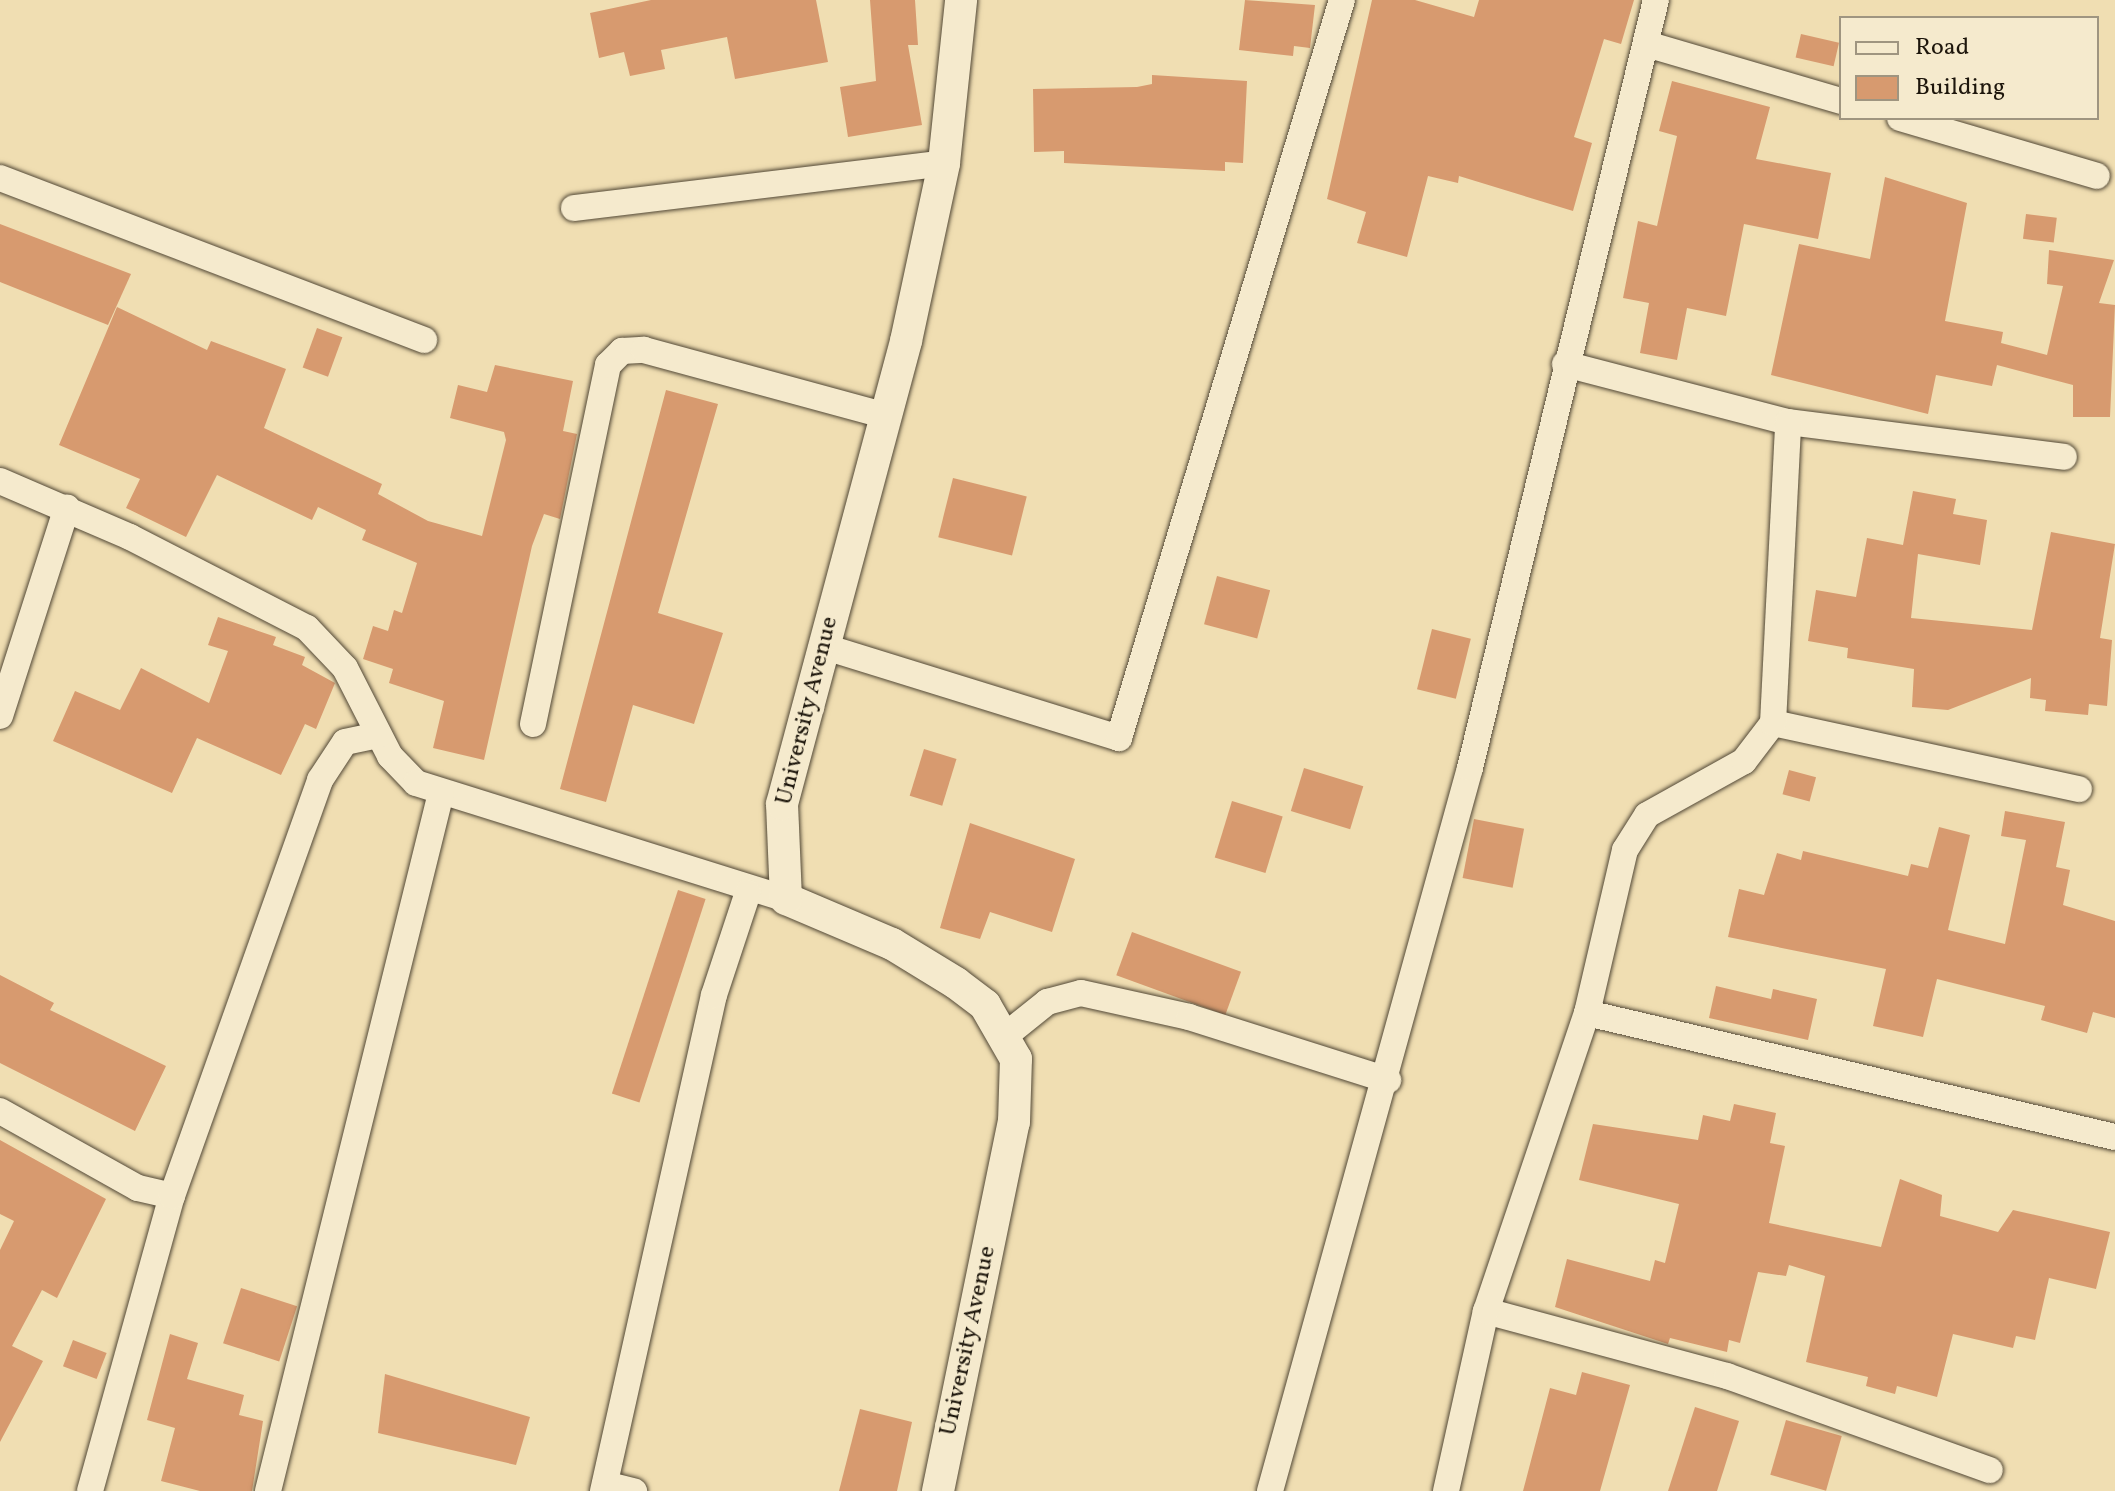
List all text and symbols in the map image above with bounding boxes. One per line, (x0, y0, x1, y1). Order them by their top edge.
legend (1839, 16, 2099, 120)
text: Road (1915, 31, 1969, 65)
text: Building (1915, 71, 2005, 105)
street label: University Avenue (771, 613, 845, 809)
street label: University Avenue (935, 1243, 1003, 1439)

